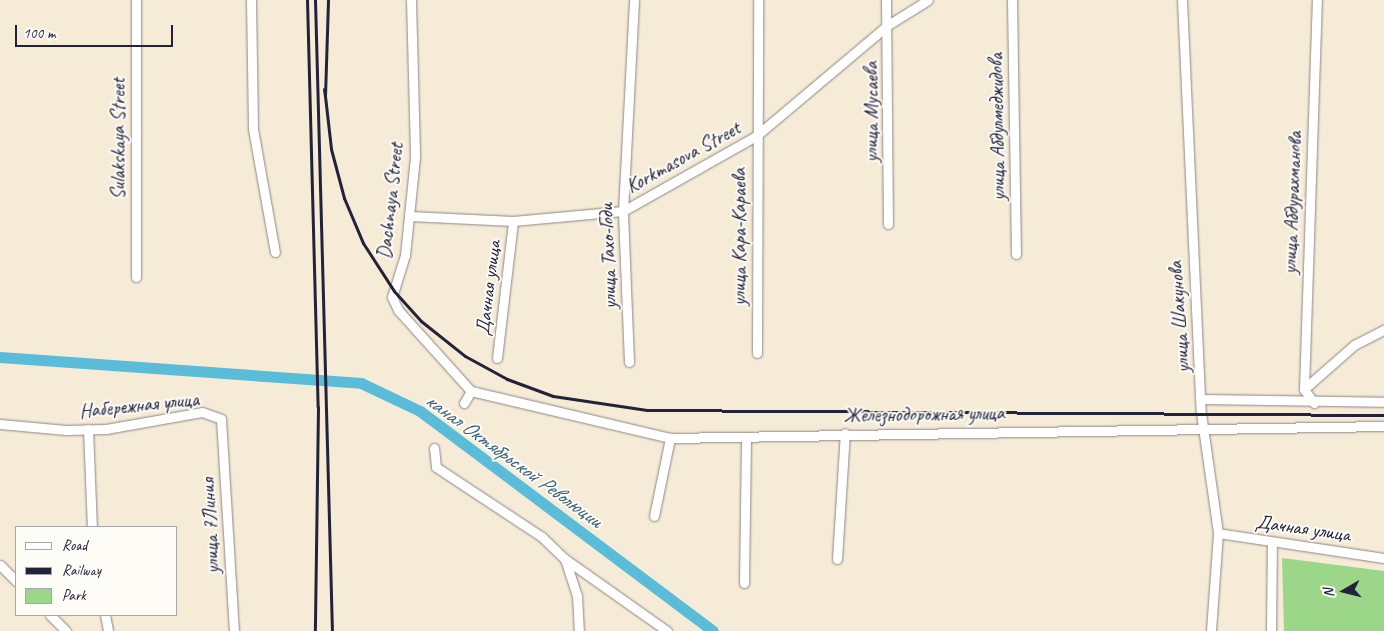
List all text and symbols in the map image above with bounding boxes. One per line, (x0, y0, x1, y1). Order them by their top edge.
scale bar (18, 15, 175, 47)
text: 100 m (23, 24, 55, 43)
street label: улица Абдулмеджидова (984, 54, 1010, 200)
street label: улица Мусаева (859, 62, 883, 162)
street label: Sulakskaya Street (106, 78, 130, 200)
street label: Korkmasova Street (621, 116, 745, 198)
street label: улица Абдурахманова (1277, 131, 1307, 275)
street label: Dachnaya Street (372, 142, 408, 260)
street label: улица Кара-Караева (727, 168, 751, 306)
street label: улица Тахо-Годи (594, 203, 622, 309)
street label: Дачная улица (470, 239, 506, 337)
street label: улица Шакунова (1163, 260, 1195, 374)
street label: Набережная улица (77, 387, 201, 423)
water label: канал Октябрьской Революции (420, 387, 608, 533)
street label: Железнодорожная улица (842, 401, 1006, 427)
street label: улица 7Линия (196, 478, 224, 574)
street label: Дачная улица (1254, 509, 1352, 547)
legend (15, 526, 178, 616)
text: Road (62, 536, 87, 555)
text: Railway (62, 561, 101, 580)
north arrow (1319, 566, 1369, 616)
text: Park (62, 586, 86, 605)
text: N (1320, 588, 1338, 599)

